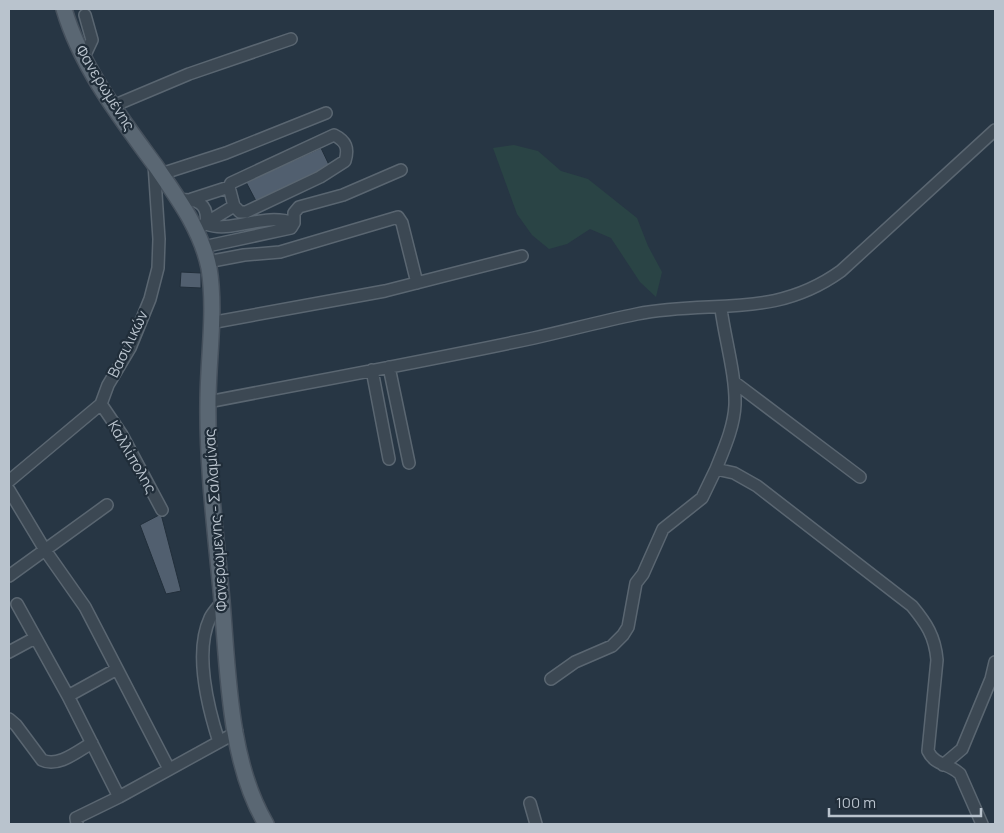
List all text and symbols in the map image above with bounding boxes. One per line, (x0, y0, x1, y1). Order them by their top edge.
street label: Φανερωμένης (71, 41, 140, 134)
street label: Βασιλικών (102, 306, 153, 381)
street label: Καλλίπολης (103, 416, 162, 497)
street label: Φανερωμενης - Σαλαμίνας (199, 428, 232, 612)
scale bar (829, 786, 982, 818)
text: 100 m (836, 792, 876, 813)

